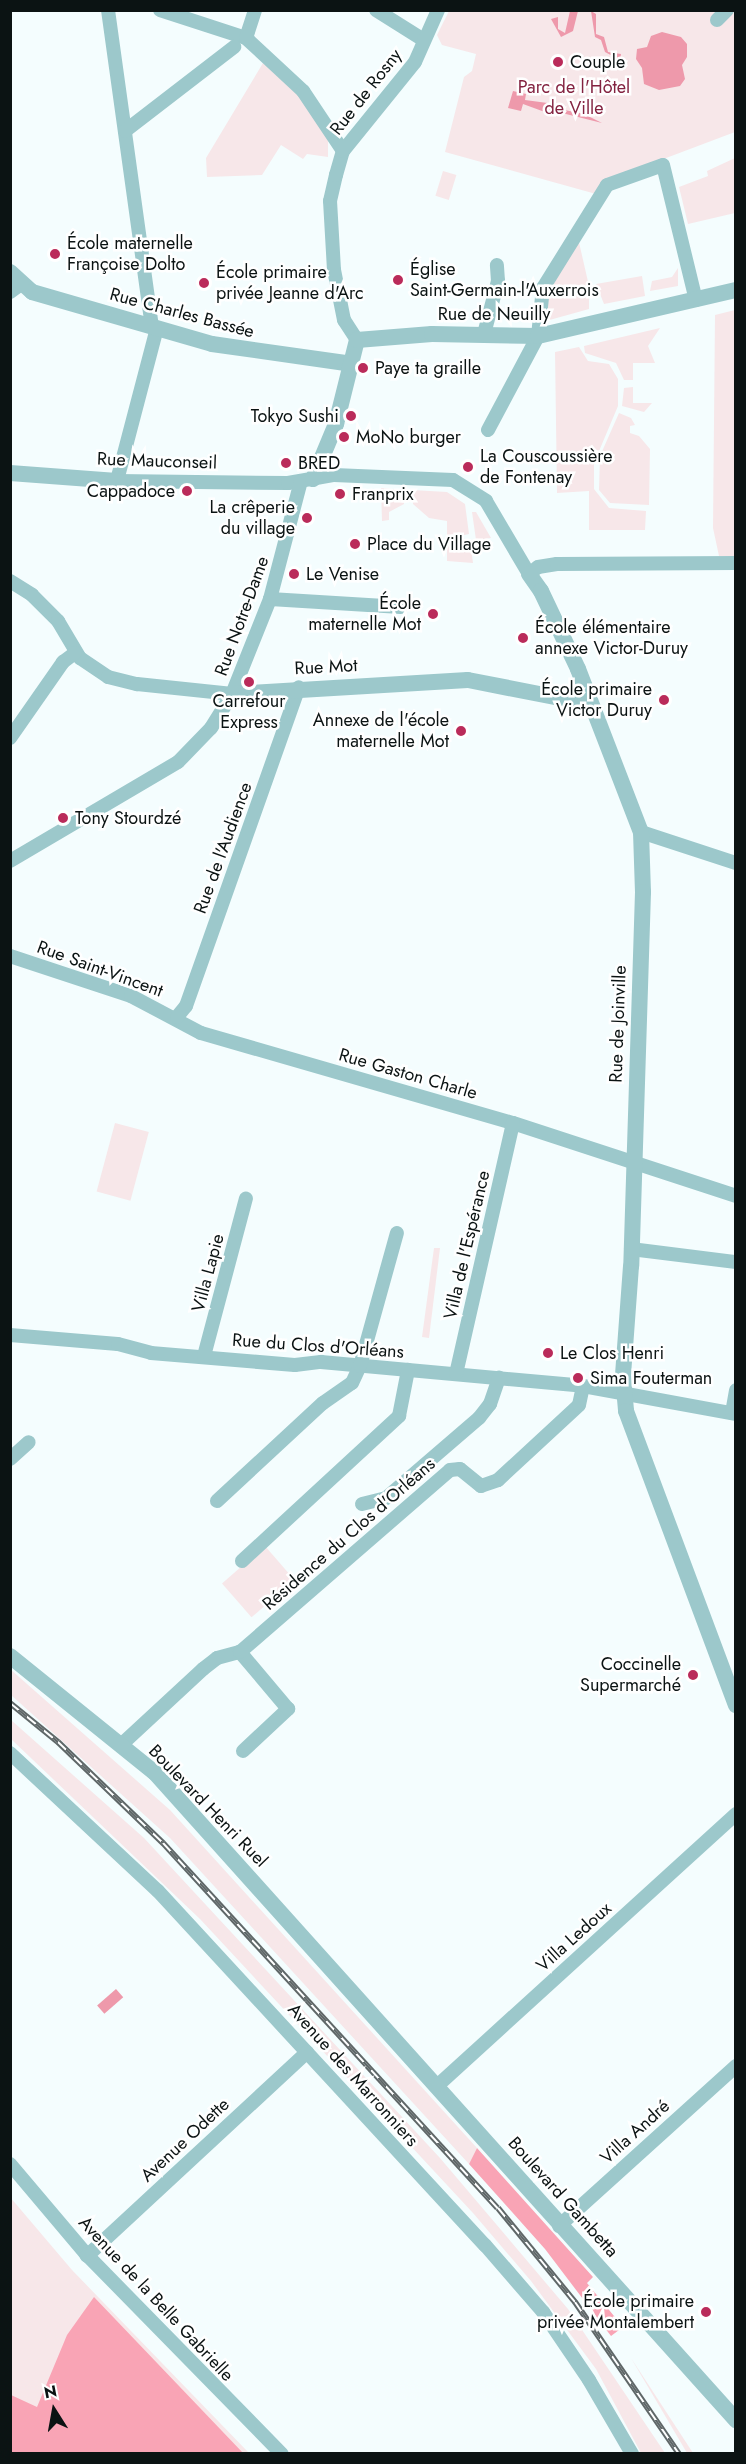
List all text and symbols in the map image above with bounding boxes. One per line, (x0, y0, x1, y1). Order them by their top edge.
street label: Rue de Rosny (326, 45, 406, 139)
place label: Couple (570, 51, 625, 73)
marker: Couple (551, 55, 565, 69)
park label: Parc de l'Hôtel de Ville (518, 77, 630, 119)
place label: École maternelle Françoise Dolto (67, 233, 193, 276)
marker: École maternelle Françoise Dolto (48, 247, 62, 261)
place label: Église Saint-Germain-l'Auxerrois (410, 259, 599, 302)
place label: École primaire privée Jeanne d'Arc (216, 262, 364, 304)
marker: Église Saint-Germain-l'Auxerrois (391, 273, 405, 287)
marker: École primaire privée Jeanne d'Arc (197, 276, 211, 290)
street label: Rue Charles Bassée (107, 283, 257, 343)
street label: Rue de Neuilly (438, 303, 550, 325)
place label: Paye ta graille (375, 357, 481, 379)
marker: Paye ta graille (356, 361, 370, 375)
place label: Tokyo Sushi (251, 405, 339, 427)
marker: Tokyo Sushi (344, 409, 358, 423)
place label: MoNo burger (356, 426, 461, 448)
marker: MoNo burger (337, 430, 351, 444)
place label: La Couscoussière de Fontenay (480, 446, 613, 488)
street label: Rue Mauconseil (97, 448, 217, 474)
place label: BRED (298, 452, 340, 474)
marker: BRED (279, 456, 293, 470)
marker: La Couscoussière de Fontenay (461, 460, 475, 474)
place label: Cappadoce (87, 480, 175, 502)
place label: Franprix (352, 483, 414, 505)
marker: Cappadoce (180, 484, 194, 498)
marker: Franprix (333, 487, 347, 501)
place label: La crêperie du village (209, 497, 295, 540)
marker: La crêperie du village (300, 511, 314, 525)
place label: Place du Village (367, 533, 491, 555)
marker: Place du Village (348, 537, 362, 551)
street label: Rue Notre-Dame (210, 553, 274, 679)
place label: Le Venise (306, 563, 379, 585)
marker: Le Venise (287, 567, 301, 581)
place label: École maternelle Mot (308, 593, 421, 636)
marker: École maternelle Mot (426, 607, 440, 621)
place label: École élémentaire annexe Victor-Duruy (535, 617, 688, 660)
marker: École élémentaire annexe Victor-Duruy (516, 631, 530, 645)
street label: Rue Mot (294, 655, 358, 679)
marker: Carrefour Express (242, 675, 256, 689)
place label: École primaire Victor Duruy (541, 679, 652, 722)
place label: Carrefour Express (213, 691, 285, 734)
marker: École primaire Victor Duruy (657, 693, 671, 707)
place label: Annexe de l'école maternelle Mot (313, 710, 449, 752)
marker: Annexe de l'école maternelle Mot (454, 724, 468, 738)
street label: Rue de l'Audience (189, 779, 257, 917)
place label: Tony Stourdzé (75, 807, 181, 829)
marker: Tony Stourdzé (56, 811, 70, 825)
street label: Rue Saint-Vincent (34, 936, 166, 1002)
street label: Rue de Joinville (605, 965, 631, 1083)
street label: Rue Gaston Charle (336, 1044, 480, 1104)
street label: Villa de l'Espérance (439, 1169, 495, 1321)
street label: Villa Lapie (187, 1232, 229, 1314)
street label: Rue du Clos d'Orléans (231, 1329, 405, 1363)
place label: Le Clos Henri (560, 1342, 664, 1364)
marker: Le Clos Henri (541, 1346, 555, 1360)
place label: Sima Fouterman (590, 1367, 712, 1389)
marker: Sima Fouterman (571, 1371, 585, 1385)
street label: Résidence du Clos d'Orléans (258, 1453, 440, 1615)
place label: Coccinelle Supermarché (580, 1654, 681, 1696)
marker: Coccinelle Supermarché (686, 1668, 700, 1682)
street label: Boulevard Henri Ruel (144, 1740, 272, 1872)
street label: Villa Ledoux (532, 1898, 616, 1976)
street label: Avenue des Marronniers (283, 1999, 423, 2151)
street label: Avenue Odette (136, 2094, 234, 2186)
street label: Villa André (596, 2095, 674, 2169)
street label: Boulevard Gambetta (503, 2132, 623, 2262)
street label: Avenue de la Belle Gabrielle (74, 2212, 238, 2386)
place label: École primaire privée Montalembert (537, 2291, 694, 2334)
marker: École primaire privée Montalembert (699, 2305, 713, 2319)
text: N (42, 2379, 59, 2404)
north arrow (24, 2380, 84, 2440)

